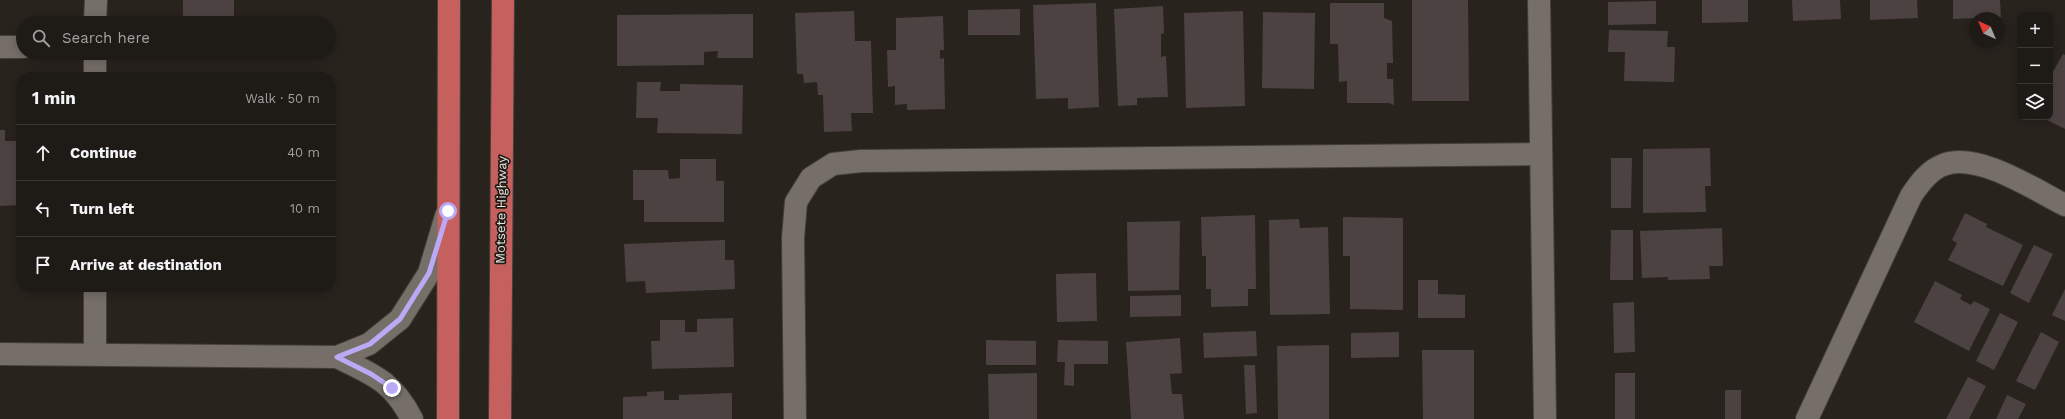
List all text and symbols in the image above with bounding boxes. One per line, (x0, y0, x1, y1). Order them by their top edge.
north arrow (1969, 12, 2005, 48)
map controls (2017, 12, 2053, 120)
button: + (2017, 12, 2053, 48)
search box (16, 16, 336, 60)
icon: search (30, 27, 52, 49)
text: Search here (62, 29, 150, 47)
button: − (2017, 48, 2053, 84)
button: layers (2017, 84, 2053, 120)
text: 1 min (32, 88, 76, 108)
text: Walk · 50 m (245, 91, 320, 106)
icon: ahead (32, 142, 54, 164)
text: Continue (70, 144, 137, 162)
text: 40 m (287, 145, 320, 160)
street label: Motsete Highway (493, 156, 509, 264)
icon: left (32, 198, 54, 220)
text: Turn left (70, 200, 134, 218)
text: 10 m (290, 201, 320, 216)
route start (439, 202, 457, 220)
icon: arrive (32, 254, 54, 276)
text: Arrive at destination (70, 256, 222, 274)
route end (383, 379, 401, 397)

